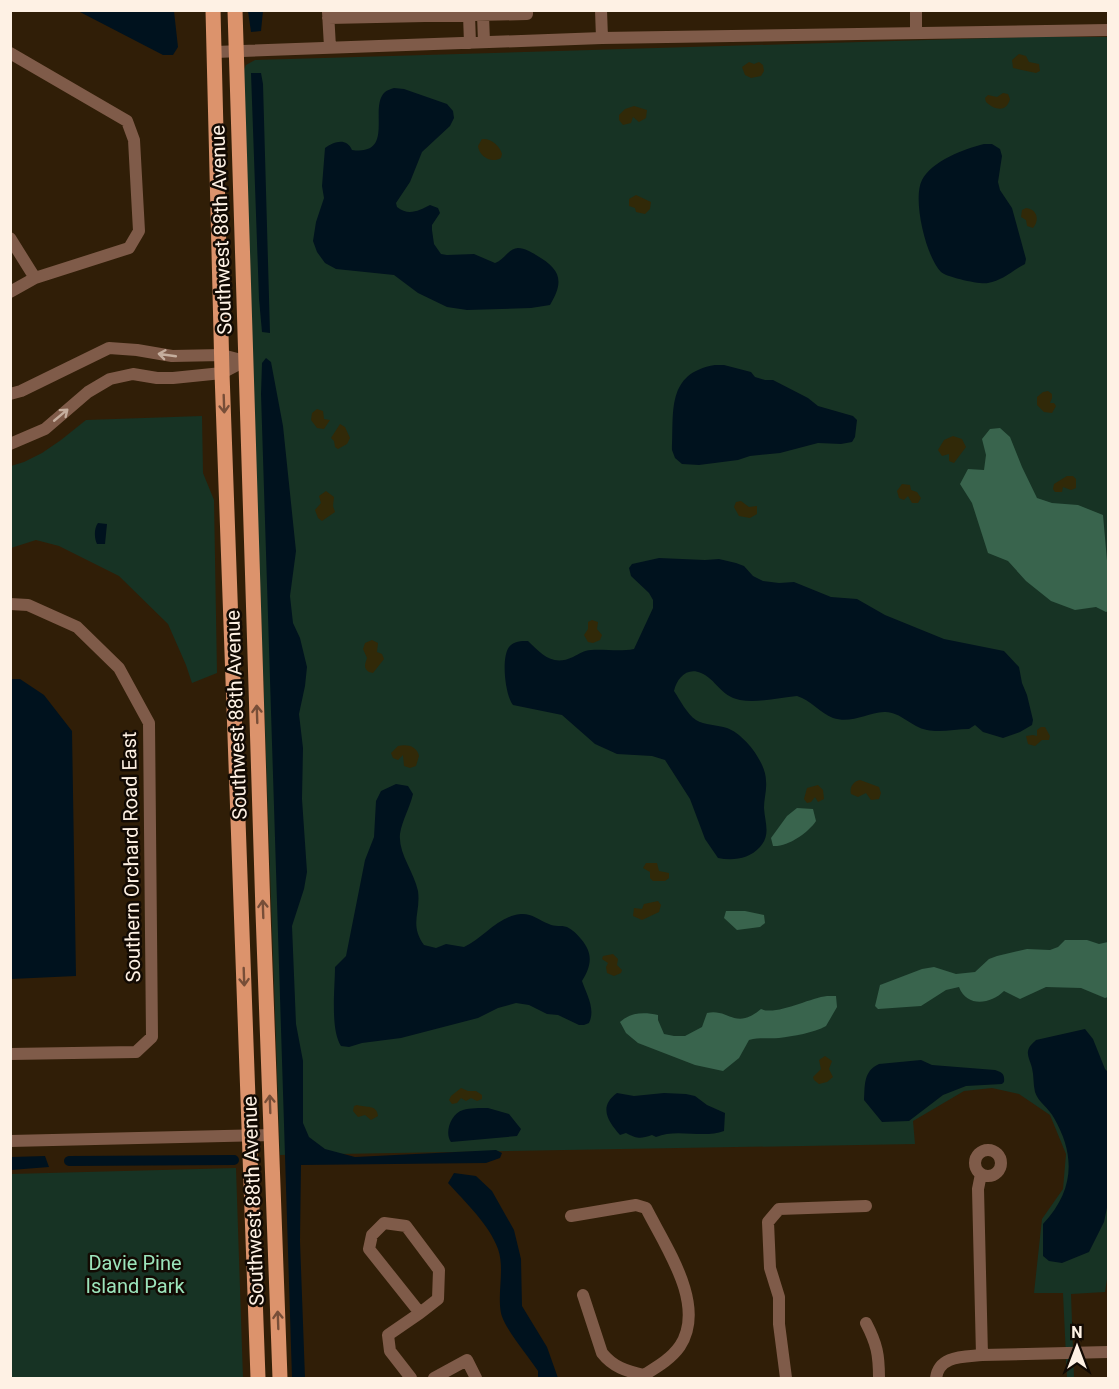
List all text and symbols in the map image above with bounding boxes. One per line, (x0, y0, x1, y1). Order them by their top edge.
street label: Southwest 88th Avenue (205, 125, 237, 335)
one-way arrow (157, 349, 177, 360)
one-way arrow (218, 394, 229, 414)
one-way arrow (53, 409, 69, 422)
street label: Southwest 88th Avenue (220, 610, 252, 820)
one-way arrow (251, 705, 263, 725)
street label: Southern Orchard Road East (117, 731, 145, 983)
one-way arrow (257, 900, 268, 920)
one-way arrow (239, 967, 250, 987)
one-way arrow (265, 1095, 276, 1115)
street label: Southwest 88th Avenue (237, 1096, 269, 1306)
park label: Davie Pine Island Park (85, 1251, 185, 1298)
one-way arrow (272, 1311, 283, 1331)
north arrow (1047, 1317, 1107, 1377)
text: N (1071, 1323, 1083, 1342)

